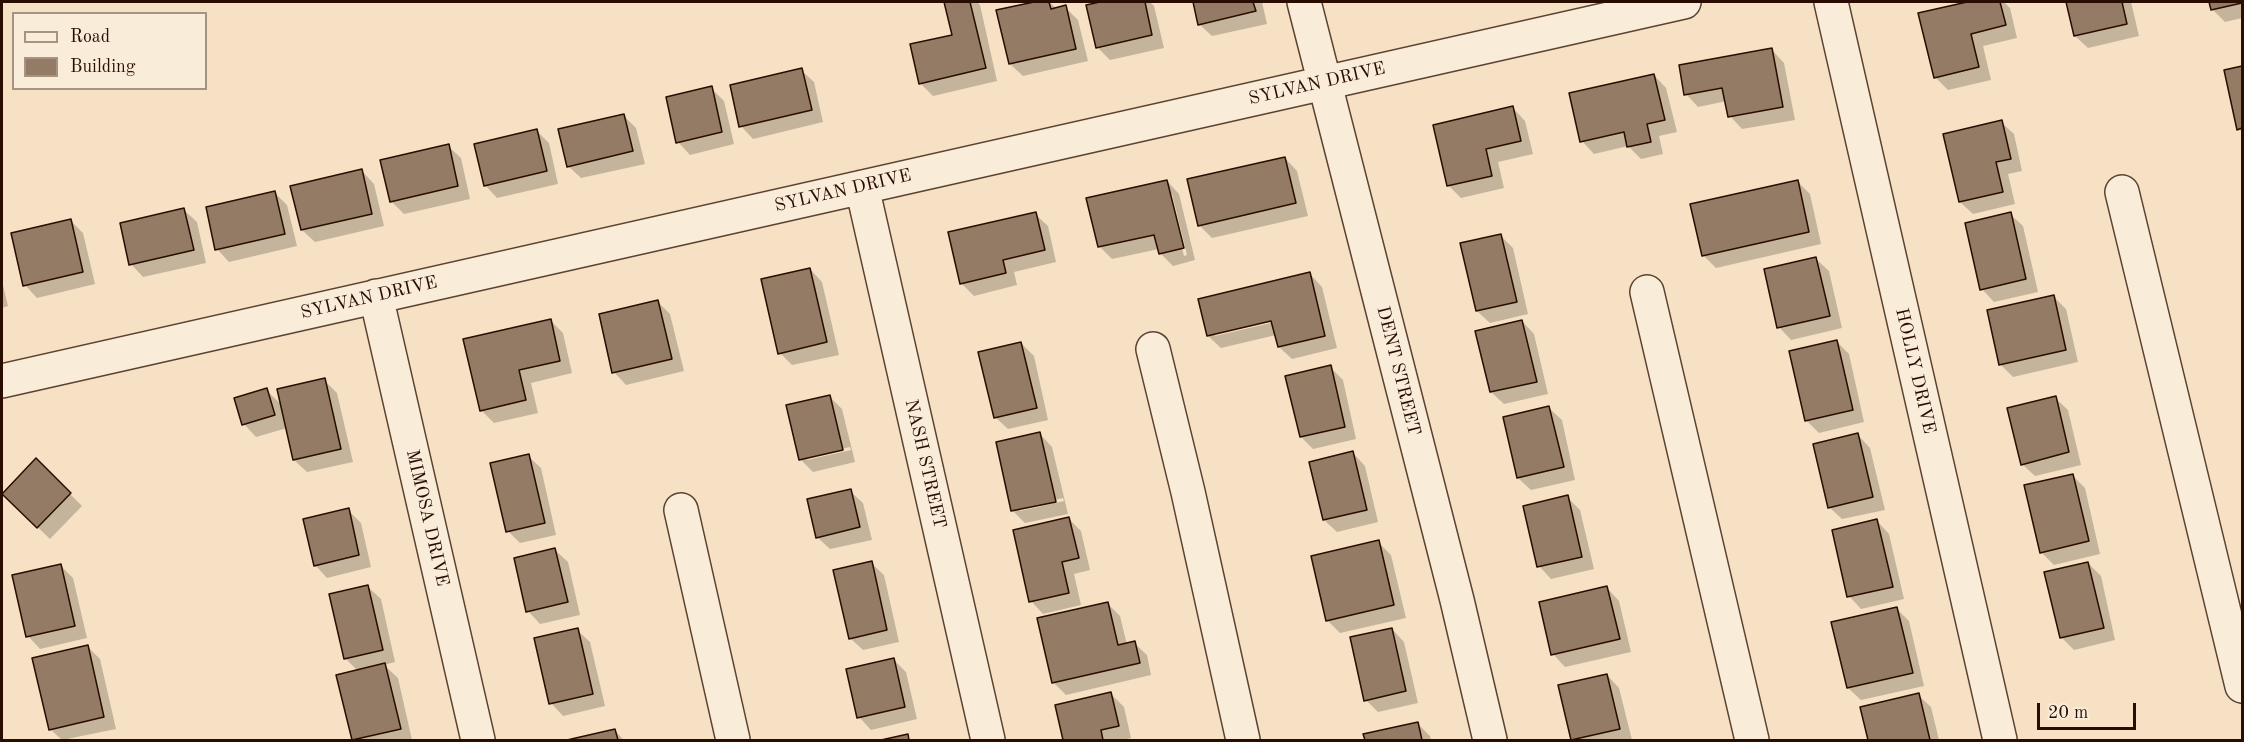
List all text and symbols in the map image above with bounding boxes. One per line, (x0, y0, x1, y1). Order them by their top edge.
legend (12, 12, 207, 90)
text: Road (70, 28, 110, 46)
text: Building (70, 58, 135, 76)
street label: SYLVAN DRIVE (1247, 58, 1387, 110)
street label: SYLVAN DRIVE (773, 165, 913, 217)
street label: SYLVAN DRIVE (299, 272, 439, 324)
street label: DENT STREET (1371, 304, 1425, 438)
street label: HOLLY DRIVE (1890, 306, 1940, 436)
street label: NASH STREET (900, 397, 950, 531)
street label: MIMOSA DRIVE (401, 448, 453, 588)
scale bar (2040, 691, 2139, 729)
text: 20 m (2048, 704, 2088, 722)

